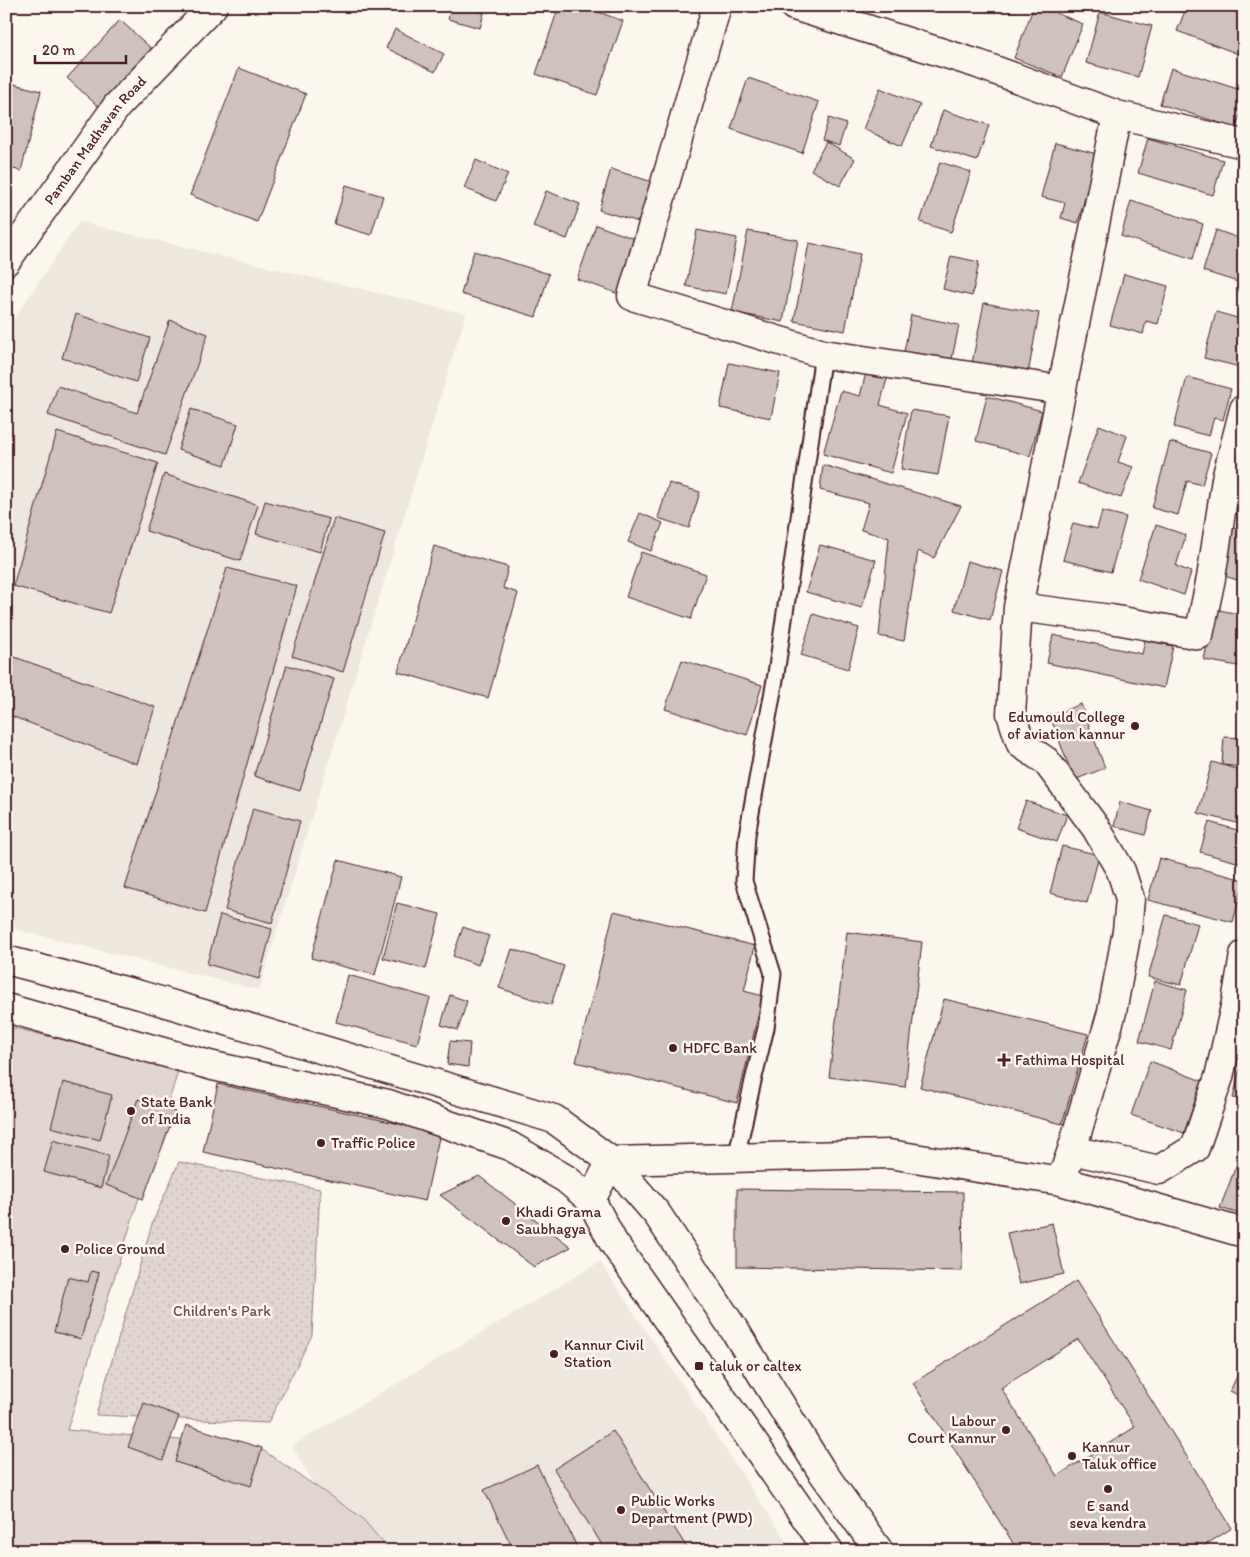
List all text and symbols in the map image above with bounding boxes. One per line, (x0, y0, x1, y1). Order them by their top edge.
scale bar (35, 32, 126, 64)
text: 20 m (42, 41, 76, 59)
street label: Pamban Madhavan Road (40, 72, 150, 208)
place label: Edumould College of aviation kannur (1007, 708, 1125, 743)
marker: Edumould College of aviation kannur (1129, 720, 1141, 732)
place label: HDFC Bank (683, 1039, 757, 1057)
marker: HDFC Bank (667, 1042, 679, 1054)
place label: Fathima Hospital (1015, 1051, 1125, 1069)
marker: Fathima Hospital (997, 1053, 1011, 1067)
place label: State Bank of India (141, 1093, 213, 1128)
marker: State Bank of India (125, 1105, 137, 1117)
place label: Traffic Police (331, 1134, 416, 1152)
marker: Traffic Police (315, 1137, 327, 1149)
place label: Khadi Grama Saubhagya (516, 1203, 601, 1238)
marker: Khadi Grama Saubhagya (500, 1215, 512, 1227)
place label: Police Ground (75, 1240, 165, 1258)
marker: Police Ground (59, 1243, 71, 1255)
park label: Children's Park (173, 1302, 271, 1320)
place label: Kannur Civil Station (564, 1336, 645, 1371)
marker: Kannur Civil Station (548, 1348, 560, 1360)
place label: taluk or caltex (709, 1357, 802, 1375)
marker: taluk or caltex (693, 1360, 705, 1372)
place label: Labour Court Kannur (907, 1412, 996, 1447)
marker: Labour Court Kannur (1000, 1424, 1012, 1436)
place label: Kannur Taluk office (1082, 1438, 1157, 1473)
marker: Kannur Taluk office (1066, 1450, 1078, 1462)
marker: E sand seva kendra (1102, 1483, 1114, 1495)
place label: Public Works Department (PWD) (631, 1492, 753, 1527)
place label: E sand seva kendra (1070, 1497, 1147, 1532)
marker: Public Works Department (PWD) (615, 1504, 627, 1516)

